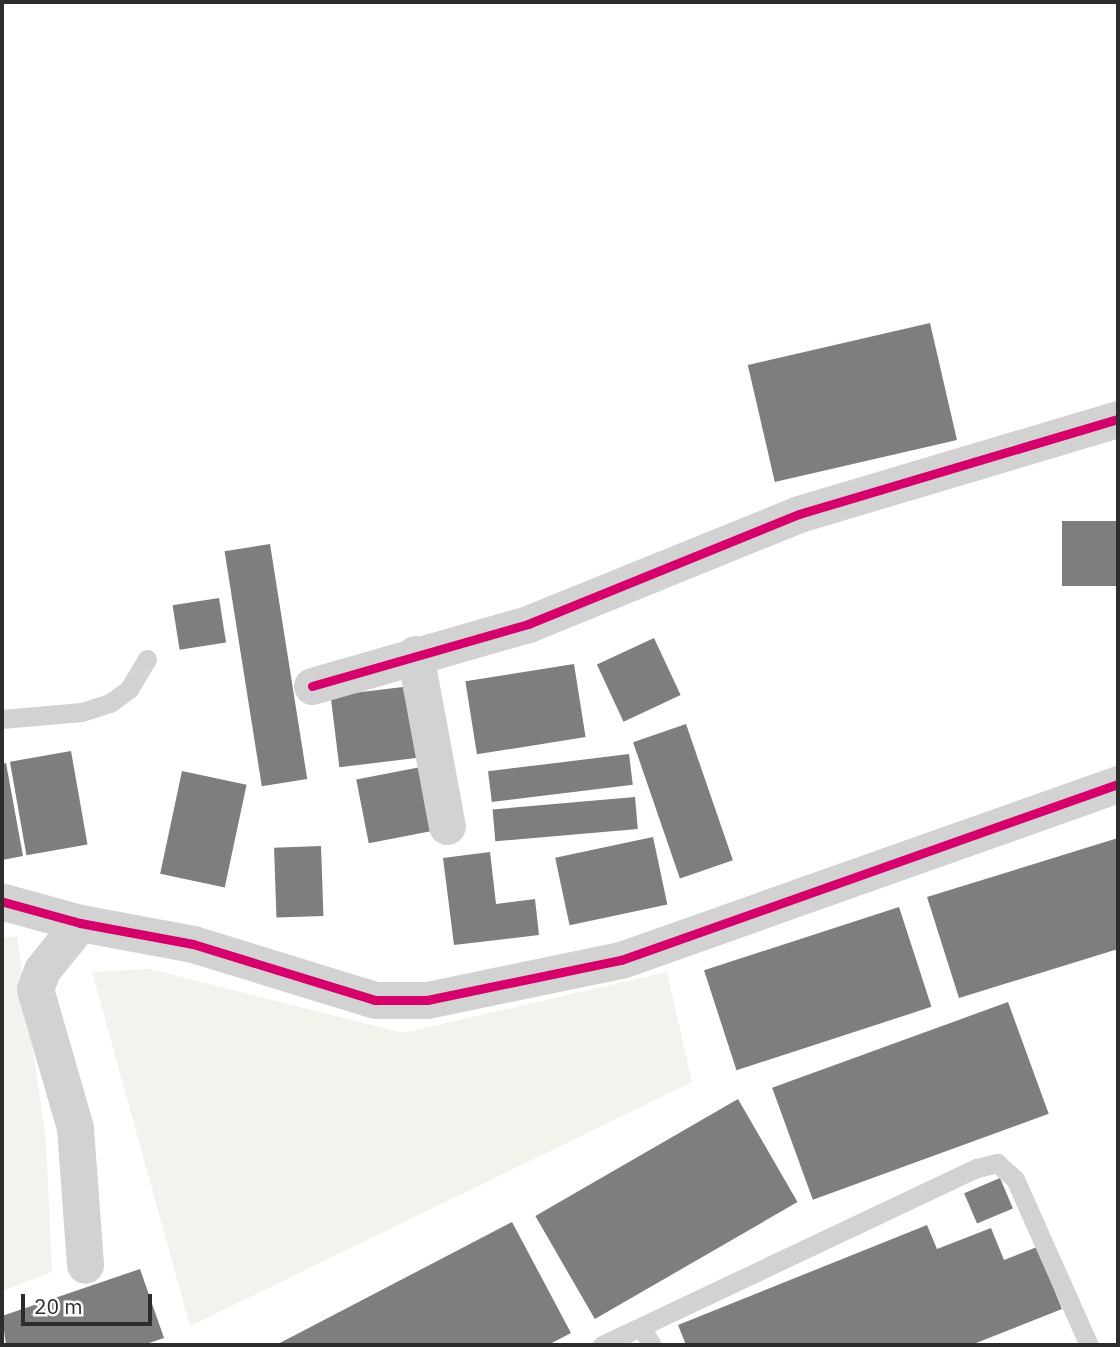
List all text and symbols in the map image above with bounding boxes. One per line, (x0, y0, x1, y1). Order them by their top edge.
scale bar (24, 1280, 156, 1324)
text: 20 m (34, 1292, 83, 1320)

